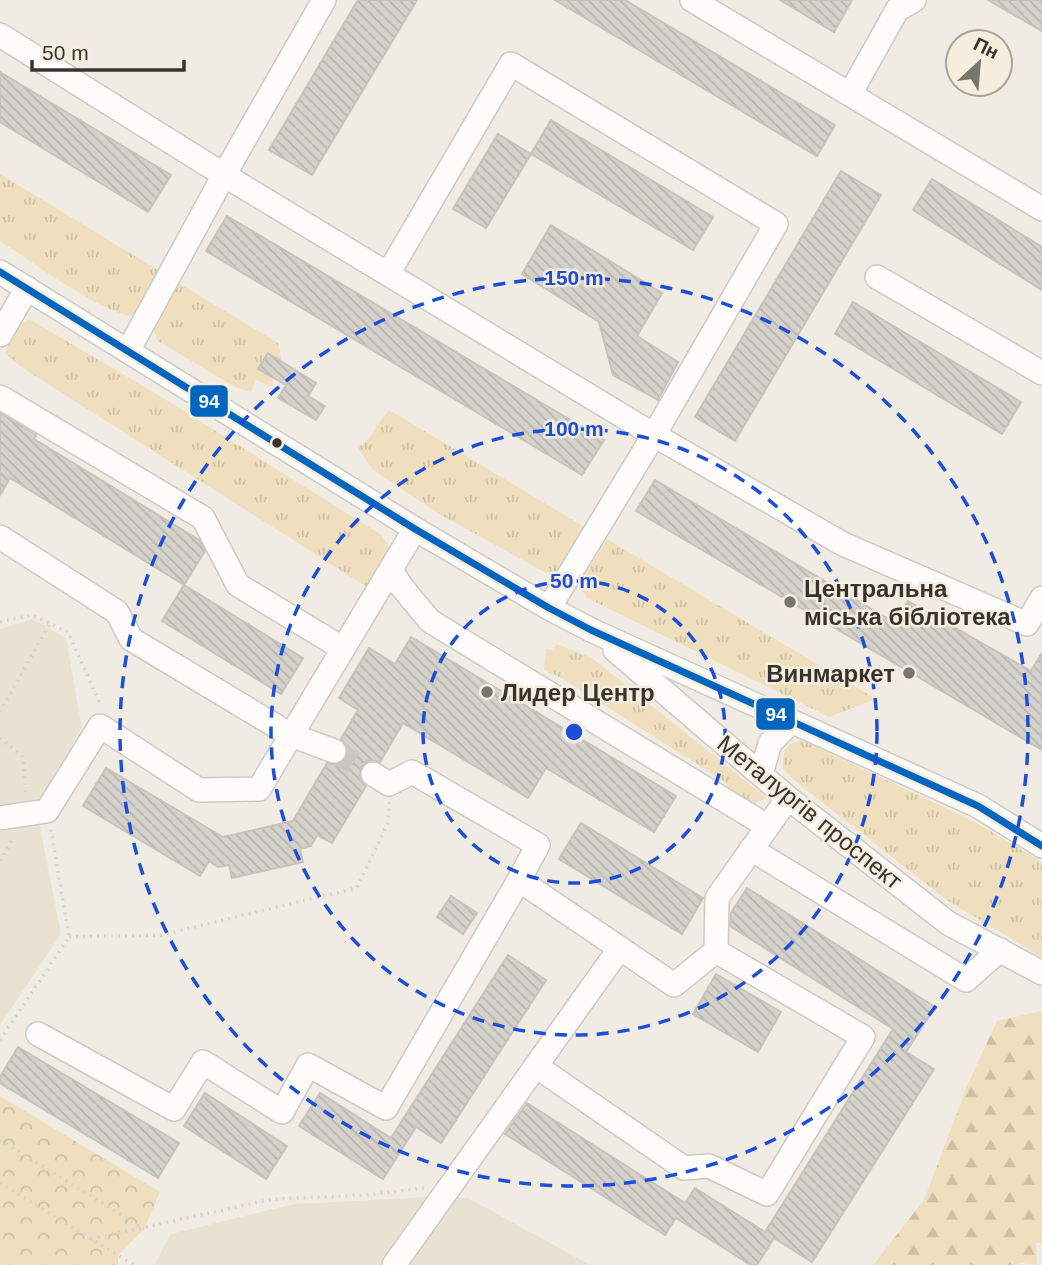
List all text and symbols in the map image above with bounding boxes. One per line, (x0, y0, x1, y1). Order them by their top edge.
scale bar (32, 28, 184, 72)
north arrow (944, 28, 1014, 98)
text: Пн (970, 33, 1002, 63)
text: 50 m (42, 41, 89, 64)
text: 150 m (544, 266, 604, 289)
line badge: 94 (189, 384, 229, 418)
text: 94 (198, 391, 220, 412)
text: 100 m (544, 417, 604, 440)
unlabelled marker (270, 436, 284, 450)
text: 50 m (550, 569, 598, 592)
place label: Центральна міська бібліотека (804, 575, 1011, 630)
marker: Центральна міська бібліотека (782, 594, 798, 610)
place label: Винмаркет (766, 660, 895, 687)
marker: Винмаркет (901, 665, 917, 681)
place label: Лидер Центр (501, 679, 655, 706)
marker: Лидер Центр (479, 684, 495, 700)
line badge: 94 (755, 697, 796, 731)
text: 94 (765, 704, 787, 725)
centre of rings (562, 720, 586, 744)
street label: Металургів проспект (712, 729, 908, 895)

